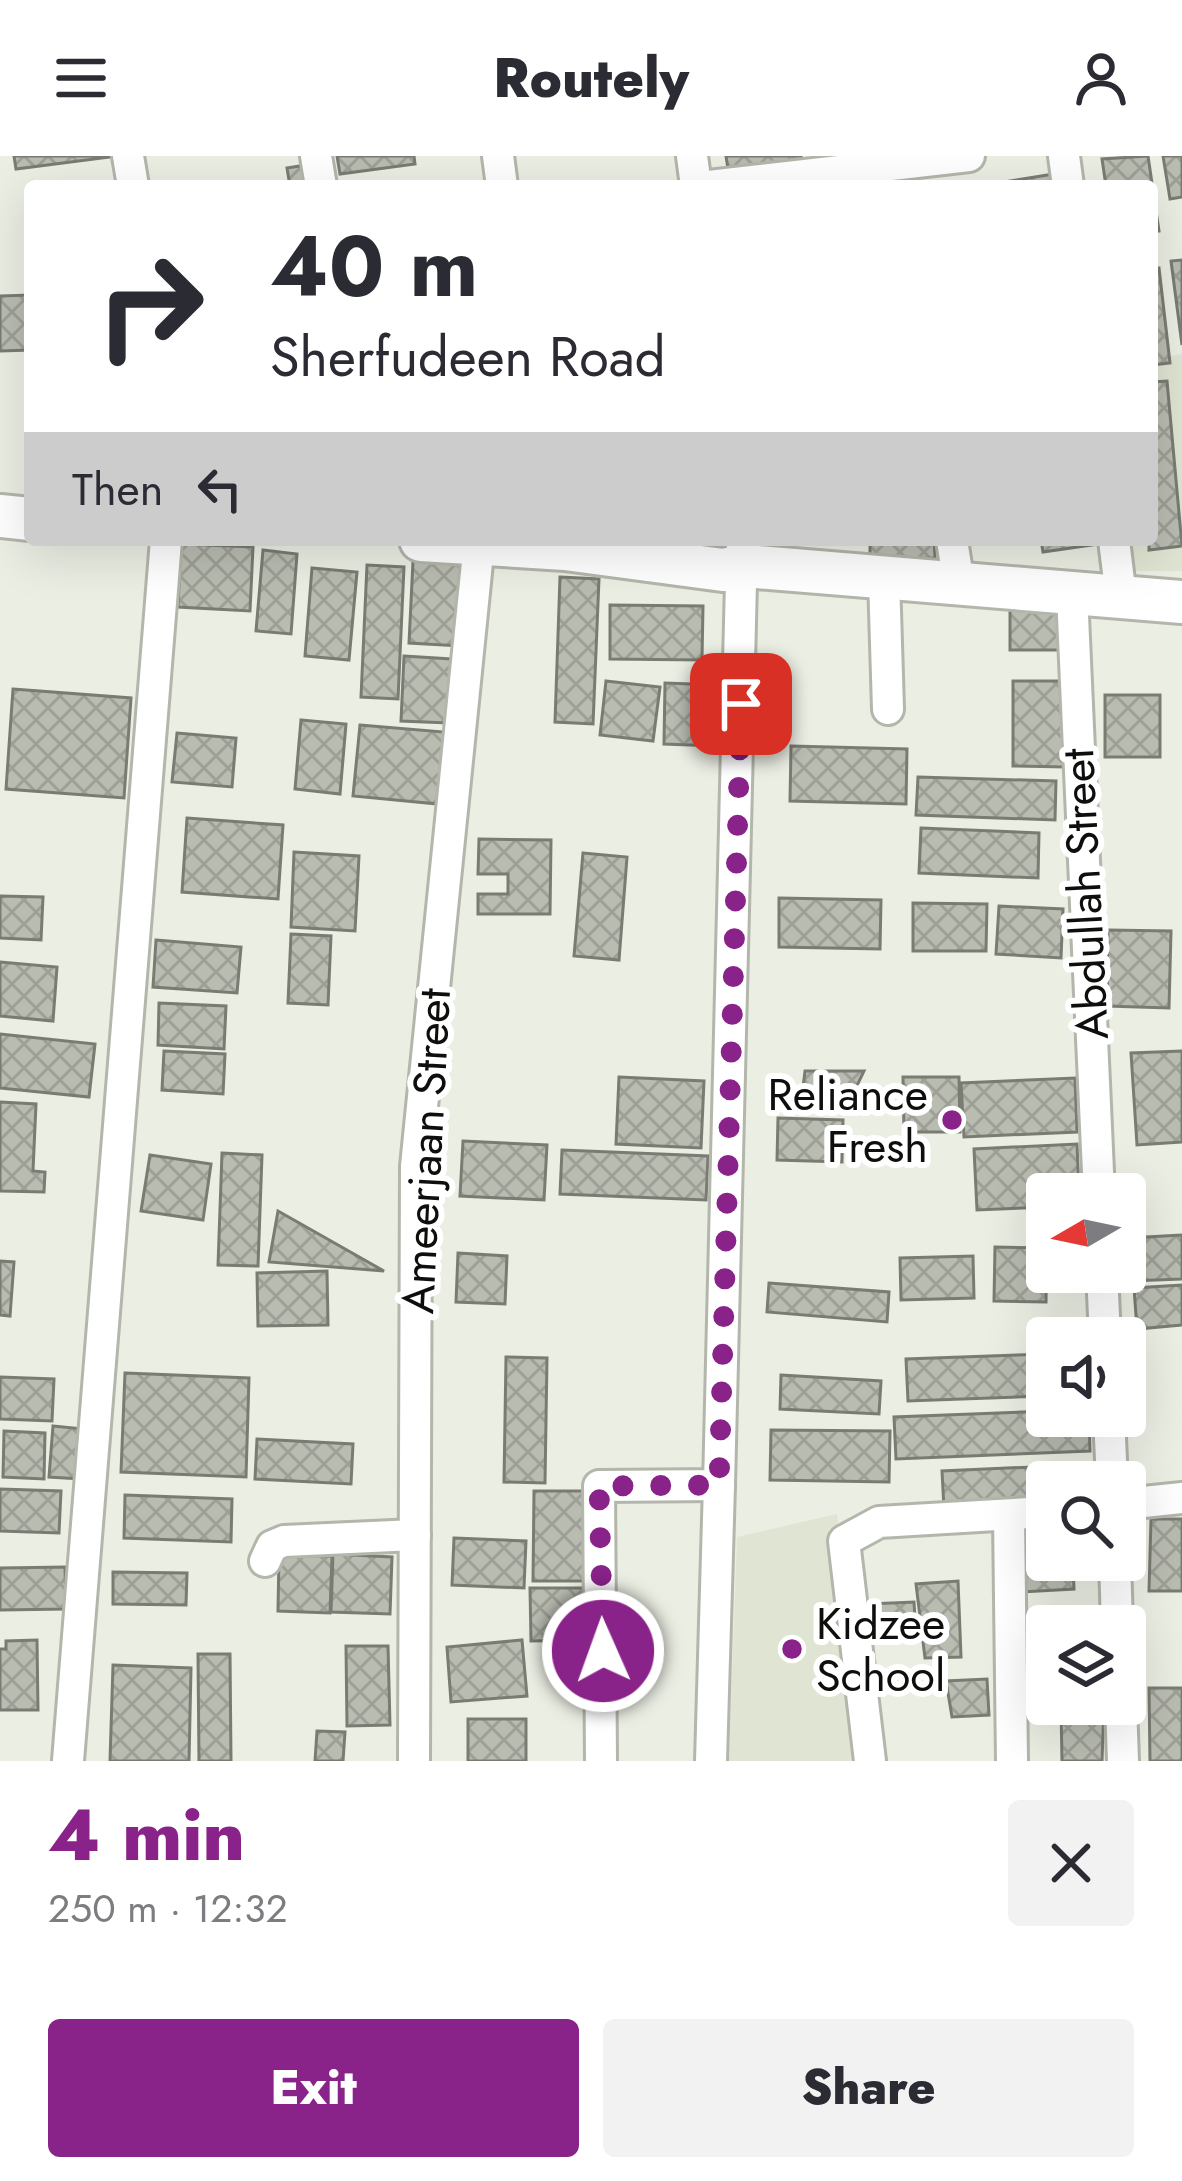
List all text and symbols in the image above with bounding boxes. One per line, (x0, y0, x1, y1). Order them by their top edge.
text: Routely (493, 39, 689, 117)
icon: menu (48, 45, 114, 111)
icon: person (1068, 45, 1134, 111)
text: 40 m (270, 206, 478, 328)
icon: right (72, 228, 228, 384)
text: Sherfudeen Road (270, 318, 666, 396)
icon: left (187, 456, 253, 522)
text: Then (72, 457, 163, 522)
pin (690, 653, 792, 755)
icon: arrive (708, 671, 774, 737)
street label: Abdullah Street (1045, 747, 1125, 1041)
street label: Ameerjaan Street (385, 987, 467, 1315)
place label: Reliance Fresh (768, 1062, 928, 1179)
marker: Reliance Fresh (939, 1107, 965, 1133)
north arrow (1026, 1173, 1146, 1293)
map controls (1026, 1173, 1146, 1725)
button: sound (1026, 1317, 1146, 1437)
button: search (1026, 1461, 1146, 1581)
position arrow (540, 1588, 666, 1714)
place label: Kidzee School (816, 1591, 945, 1708)
button: layers (1026, 1605, 1146, 1725)
marker: Kidzee School (779, 1636, 805, 1662)
text: 4 min (48, 1783, 245, 1887)
button: close (1008, 1800, 1134, 1926)
text: 250 m · 12:32 (48, 1880, 288, 1937)
button: Exit (48, 2019, 579, 2157)
button: Share (603, 2019, 1134, 2157)

